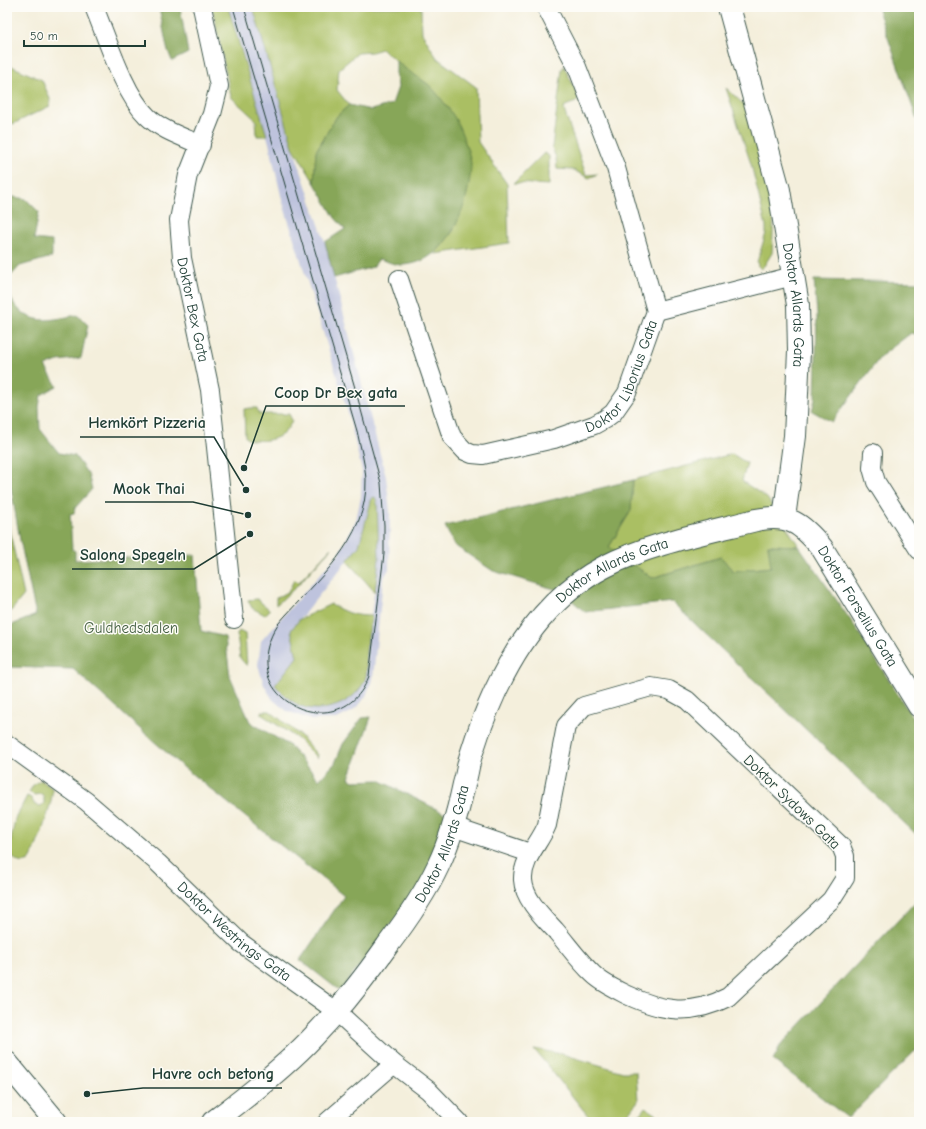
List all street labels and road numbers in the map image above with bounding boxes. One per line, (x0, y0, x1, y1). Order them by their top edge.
street label: Doktor Allards Gata (779, 241, 808, 368)
street label: Doktor Bex Gata (173, 256, 213, 364)
street label: Doktor Liborius Gata (583, 318, 661, 436)
street label: Doktor Allards Gata (552, 534, 670, 607)
street label: Doktor Forselius Gata (814, 542, 902, 670)
street label: Doktor Sydows Gata (740, 751, 844, 853)
street label: Doktor Allards Gata (411, 783, 473, 906)
street label: Doktor Westrings Gata (174, 878, 295, 985)

